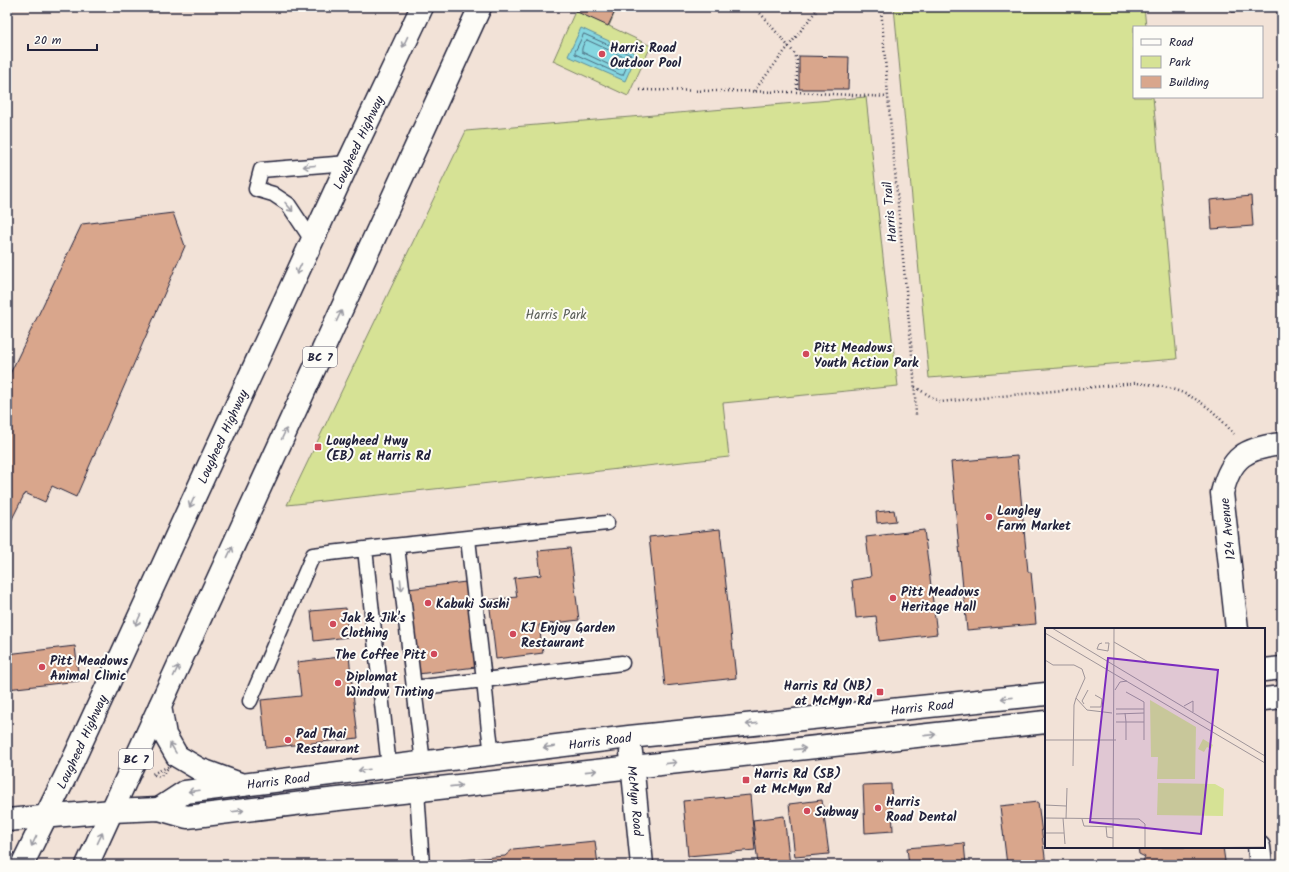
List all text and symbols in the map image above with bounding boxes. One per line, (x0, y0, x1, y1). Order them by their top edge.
scale bar (28, 26, 97, 52)
legend (1133, 26, 1263, 98)
text: 20 m (34, 31, 62, 50)
text: Road (1169, 33, 1194, 52)
one-way arrow (401, 36, 408, 48)
place label: Harris Road Outdoor Pool (610, 38, 682, 74)
marker: Harris Road Outdoor Pool (597, 49, 607, 59)
text: Park (1169, 53, 1191, 72)
text: Building (1169, 73, 1209, 92)
street label: Lougheed Highway (328, 92, 391, 193)
one-way arrow (303, 162, 316, 170)
street label: Harris Trail (877, 181, 904, 243)
one-way arrow (285, 201, 294, 212)
one-way arrow (295, 263, 302, 275)
park label: Harris Park (526, 305, 587, 326)
one-way arrow (335, 310, 343, 322)
place label: Pitt Meadows Youth Action Park (814, 338, 919, 374)
road number: BC 7 (303, 347, 337, 367)
marker: Pitt Meadows Youth Action Park (801, 349, 811, 359)
street label: Lougheed Highway (193, 386, 255, 488)
one-way arrow (281, 429, 289, 441)
place label: Lougheed Hwy (EB) at Harris Rd (326, 431, 432, 467)
marker: Lougheed Hwy (EB) at Harris Rd (313, 442, 323, 452)
one-way arrow (188, 495, 195, 507)
street label: 124 Avenue (1215, 497, 1242, 561)
place label: Langley Farm Market (997, 501, 1071, 537)
marker: Langley Farm Market (984, 512, 994, 522)
one-way arrow (227, 547, 234, 559)
one-way arrow (397, 578, 405, 591)
place label: Pitt Meadows Heritage Hall (901, 582, 979, 618)
marker: Pitt Meadows Heritage Hall (888, 593, 898, 603)
place label: Kabuki Sushi (436, 594, 510, 615)
marker: Kabuki Sushi (423, 598, 433, 608)
place label: Jak & Jik's Clothing (341, 608, 406, 644)
one-way arrow (134, 614, 141, 626)
place label: KJ Enjoy Garden Restaurant (521, 618, 615, 654)
marker: Jak & Jik's Clothing (328, 619, 338, 629)
inset map (1045, 628, 1265, 848)
marker: KJ Enjoy Garden Restaurant (508, 629, 518, 639)
place label: The Coffee Pitt (335, 645, 426, 666)
marker: The Coffee Pitt (429, 649, 439, 659)
place label: Pitt Meadows Animal Clinic (50, 651, 128, 687)
marker: Pitt Meadows Animal Clinic (37, 662, 47, 672)
one-way arrow (173, 665, 180, 677)
place label: Diplomat Window Tinting (346, 667, 434, 703)
place label: Harris Rd (NB) at McMyn Rd (784, 676, 873, 712)
marker: Diplomat Window Tinting (333, 678, 343, 688)
marker: Harris Rd (NB) at McMyn Rd (875, 687, 885, 697)
street label: Lougheed Highway (52, 691, 114, 793)
one-way arrow (1001, 694, 1014, 701)
street label: Harris Road (890, 695, 955, 722)
one-way arrow (746, 721, 759, 728)
place label: Pad Thai Restaurant (296, 724, 360, 760)
street label: Harris Road (567, 728, 633, 756)
one-way arrow (923, 731, 936, 739)
marker: Pad Thai Restaurant (283, 735, 293, 745)
one-way arrow (168, 742, 176, 754)
one-way arrow (543, 743, 556, 751)
one-way arrow (793, 745, 806, 753)
road number: BC 7 (119, 749, 153, 769)
one-way arrow (664, 759, 677, 766)
place label: Harris Rd (SB) at McMyn Rd (754, 764, 841, 800)
street label: McMyn Road (620, 765, 648, 838)
one-way arrow (358, 766, 371, 774)
one-way arrow (584, 767, 597, 775)
street label: Harris Road (246, 768, 312, 796)
marker: Harris Rd (SB) at McMyn Rd (741, 775, 751, 785)
one-way arrow (449, 783, 462, 790)
one-way arrow (188, 787, 201, 795)
place label: Harris Road Dental (886, 792, 957, 828)
place label: Subway (815, 802, 859, 823)
marker: Harris Road Dental (873, 803, 883, 813)
marker: Subway (802, 806, 812, 816)
one-way arrow (232, 807, 245, 815)
one-way arrow (97, 832, 104, 844)
one-way arrow (30, 834, 37, 846)

